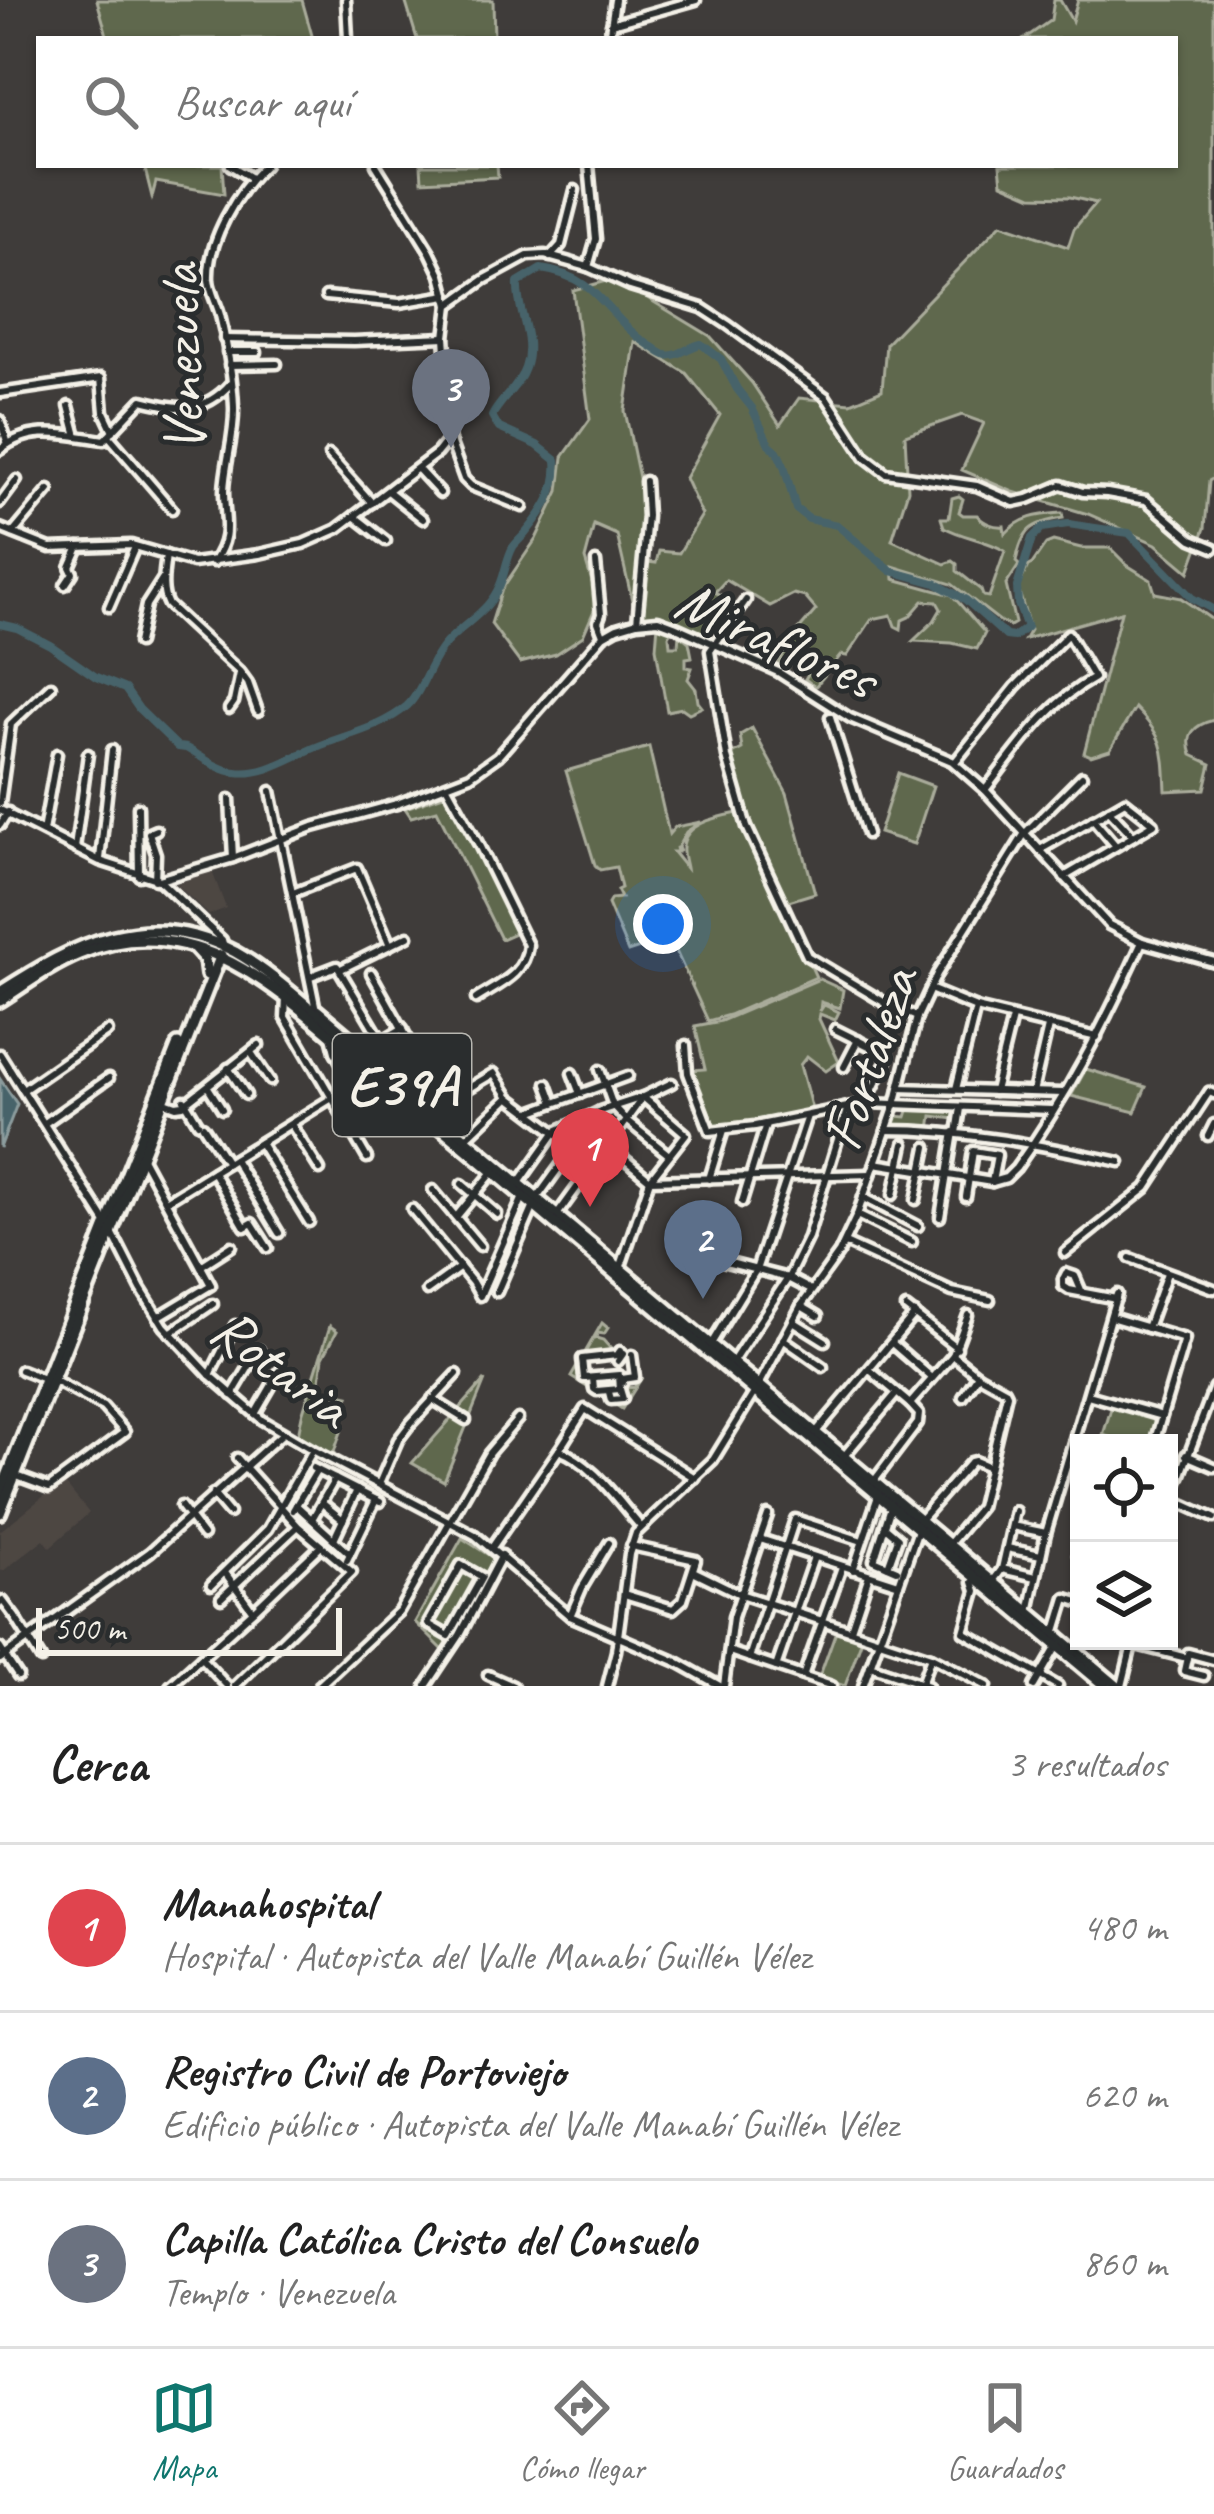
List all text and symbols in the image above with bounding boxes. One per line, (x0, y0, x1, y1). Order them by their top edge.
search box (36, 36, 1178, 168)
icon: search (78, 69, 144, 135)
text: Buscar aquí (174, 74, 350, 131)
street label: Venezuela (140, 260, 222, 454)
pin: 3 (412, 349, 490, 448)
street label: Miraflores (665, 561, 893, 718)
your location (633, 894, 693, 954)
street label: Fortaleza (802, 954, 937, 1159)
road number: E39A (333, 1034, 471, 1136)
pin: 1 (551, 1108, 629, 1207)
pin: 2 (664, 1200, 742, 1299)
street label: Rotaria (196, 1290, 369, 1446)
map controls (1070, 1434, 1178, 1650)
button: locate (1070, 1434, 1178, 1542)
button: layers (1070, 1542, 1178, 1650)
scale bar (36, 1602, 342, 1655)
text: 500 m (54, 1608, 125, 1650)
text: Cerca (48, 1732, 147, 1796)
text: 3 resultados (1007, 1740, 1166, 1789)
text: Manahospital (162, 1875, 374, 1932)
text: 1 (78, 1903, 96, 1952)
text: 480 m (1082, 1903, 1166, 1952)
text: Hospital · Autopista del Valle Manabí Guillén Vélez (162, 1932, 811, 1981)
text: Registro Civil de Portoviejo (162, 2043, 565, 2100)
text: 2 (78, 2071, 96, 2120)
text: 620 m (1082, 2071, 1166, 2120)
text: Edificio público · Autopista del Valle Manabí Guillén Vélez (162, 2100, 898, 2149)
text: Capilla Católica Cristo del Consuelo (162, 2211, 696, 2268)
text: 3 (78, 2239, 96, 2288)
text: 860 m (1082, 2239, 1166, 2288)
text: Templo · Venezuela (162, 2268, 395, 2317)
tab: Mapa (151, 2375, 217, 2489)
tab: Cómo llegar (520, 2375, 645, 2489)
tab: Guardados (947, 2375, 1063, 2489)

